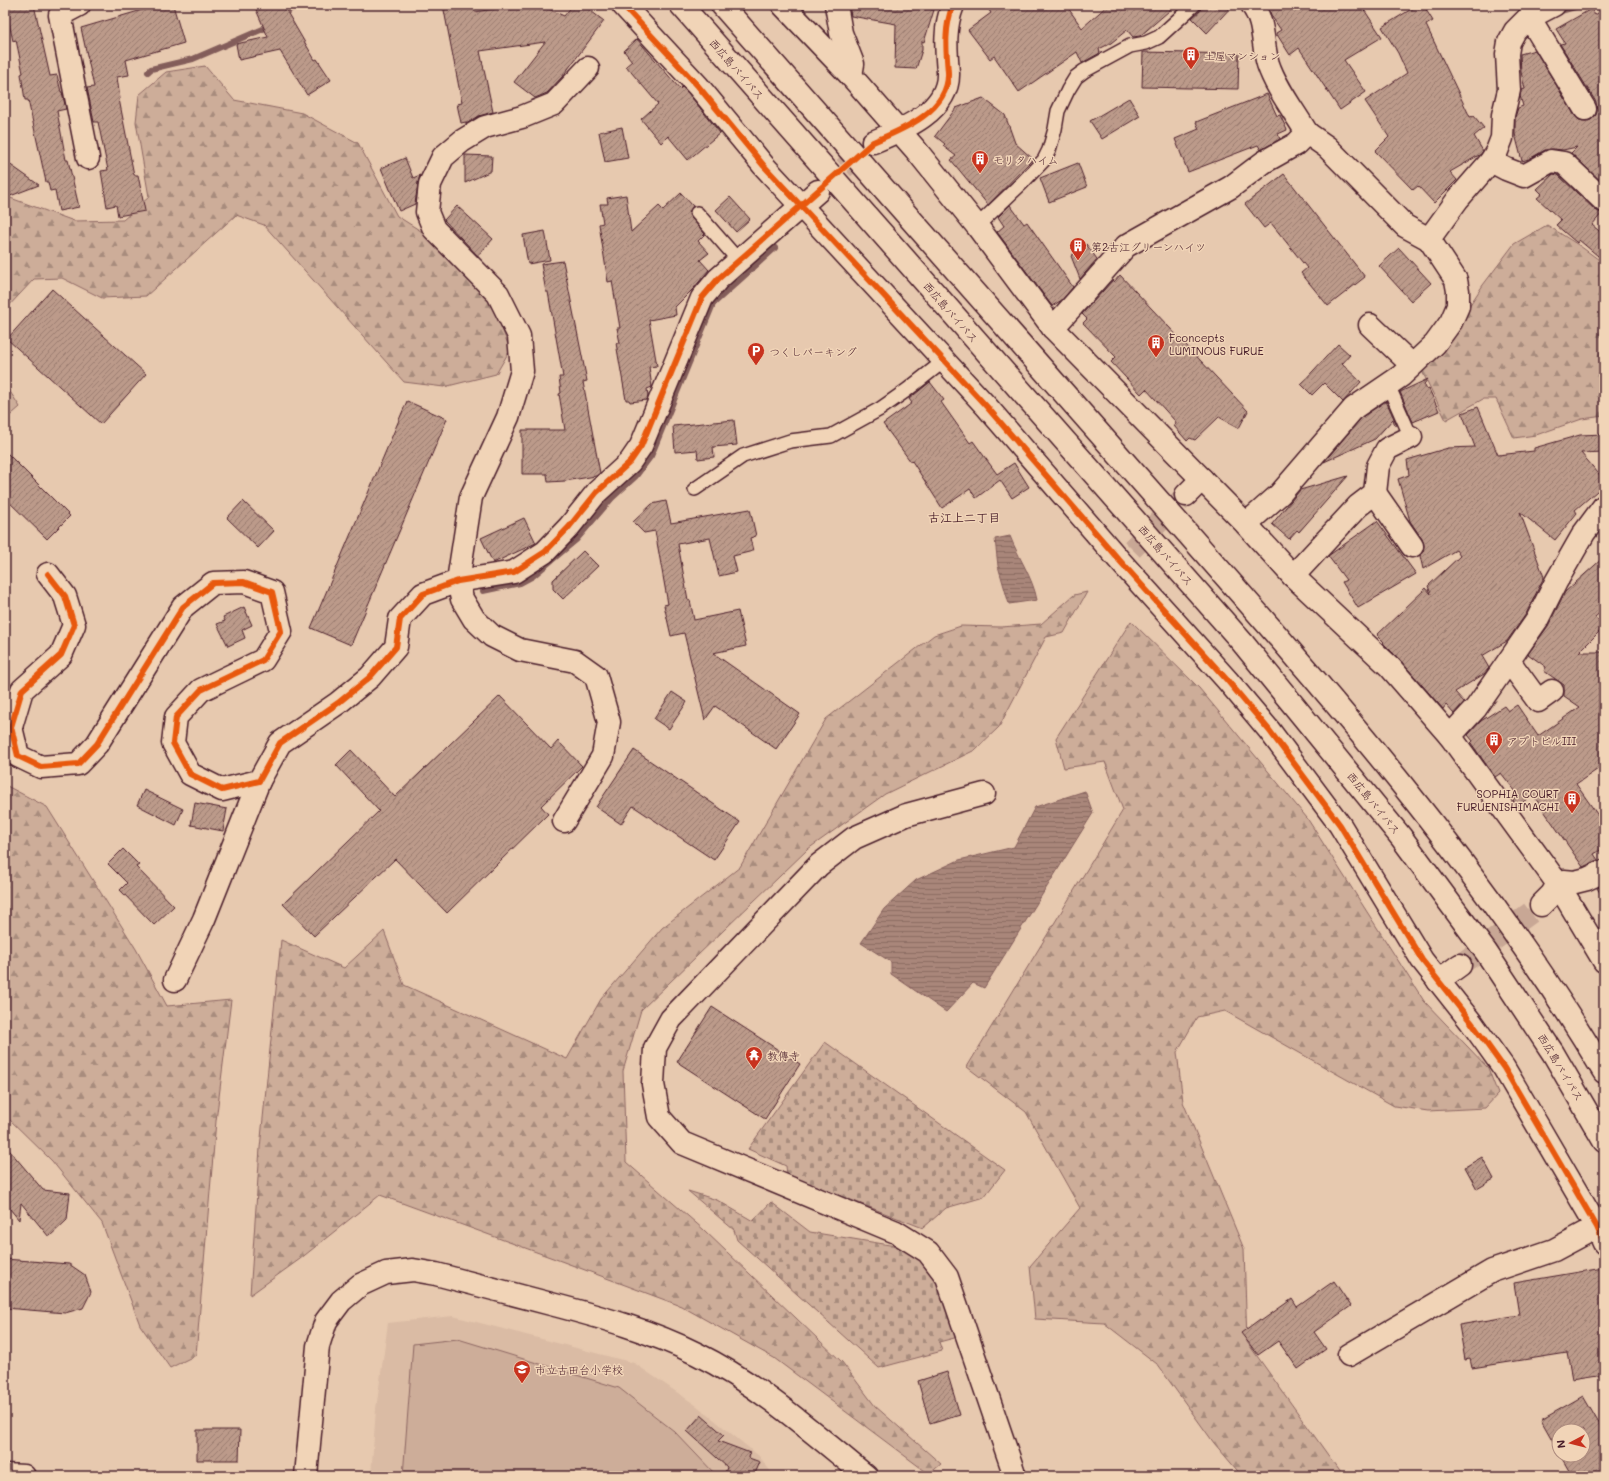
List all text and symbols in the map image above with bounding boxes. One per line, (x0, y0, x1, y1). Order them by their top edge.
street label: 西広島バイパス (706, 35, 768, 103)
building icon: 土屋マンション (1181, 45, 1201, 70)
place label: 土屋マンション (1204, 48, 1281, 63)
building icon: モリタハイム (970, 149, 990, 174)
place label: モリタハイム (993, 152, 1059, 167)
building icon: 第2古江グリーンハイツ (1068, 236, 1088, 261)
place label: 第2古江グリーンハイツ (1091, 239, 1206, 254)
street label: 西広島バイパス (920, 278, 982, 346)
place label: Fconcepts LUMINOUS FURUE (1169, 330, 1264, 358)
building icon: Fconcepts LUMINOUS FURUE (1146, 333, 1166, 358)
parking icon: つくしパーキング (746, 341, 766, 366)
place label: つくしパーキング (769, 344, 857, 359)
district label: 古江上二丁目 (928, 509, 1000, 525)
street label: 西広島バイパス (1135, 521, 1197, 589)
building icon: アプトビルIII (1484, 730, 1504, 755)
place label: アプトビルIII (1507, 733, 1576, 748)
street label: 西広島バイパス (1344, 768, 1404, 838)
place label: SOPHIA COURT FURUENISHIMACHI (1457, 786, 1559, 814)
building icon: SOPHIA COURT FURUENISHIMACHI (1562, 789, 1582, 814)
street label: 西広島バイパス (1535, 1030, 1587, 1104)
temple icon: 教傳寺 (744, 1045, 764, 1070)
place label: 教傳寺 (767, 1048, 800, 1063)
school or university icon: 市立古田台小学校 (512, 1359, 532, 1384)
place label: 市立古田台小学校 (535, 1362, 623, 1377)
north arrow (1551, 1423, 1591, 1463)
text: N (1553, 1439, 1569, 1449)

